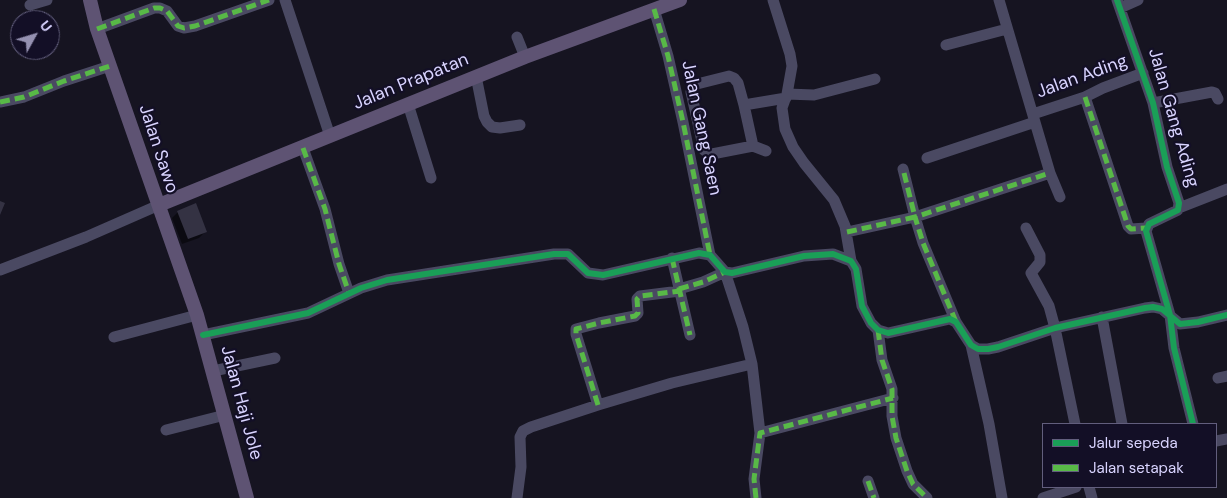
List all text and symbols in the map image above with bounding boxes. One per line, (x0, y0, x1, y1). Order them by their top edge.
north arrow (10, 10, 60, 60)
text: U (36, 17, 56, 36)
street label: Jalan Gang Ading (1143, 46, 1203, 190)
street label: Jalan Prapatan (350, 49, 472, 115)
street label: Jalan Ading (1034, 51, 1130, 103)
street label: Jalan Gang Saen (676, 59, 726, 197)
street label: Jalan Sawo (134, 102, 182, 196)
street label: Jalan Haji Jole (215, 344, 267, 462)
legend (1042, 423, 1217, 488)
text: Jalur sepeda (1089, 433, 1178, 453)
text: Jalan setapak (1089, 458, 1184, 478)

